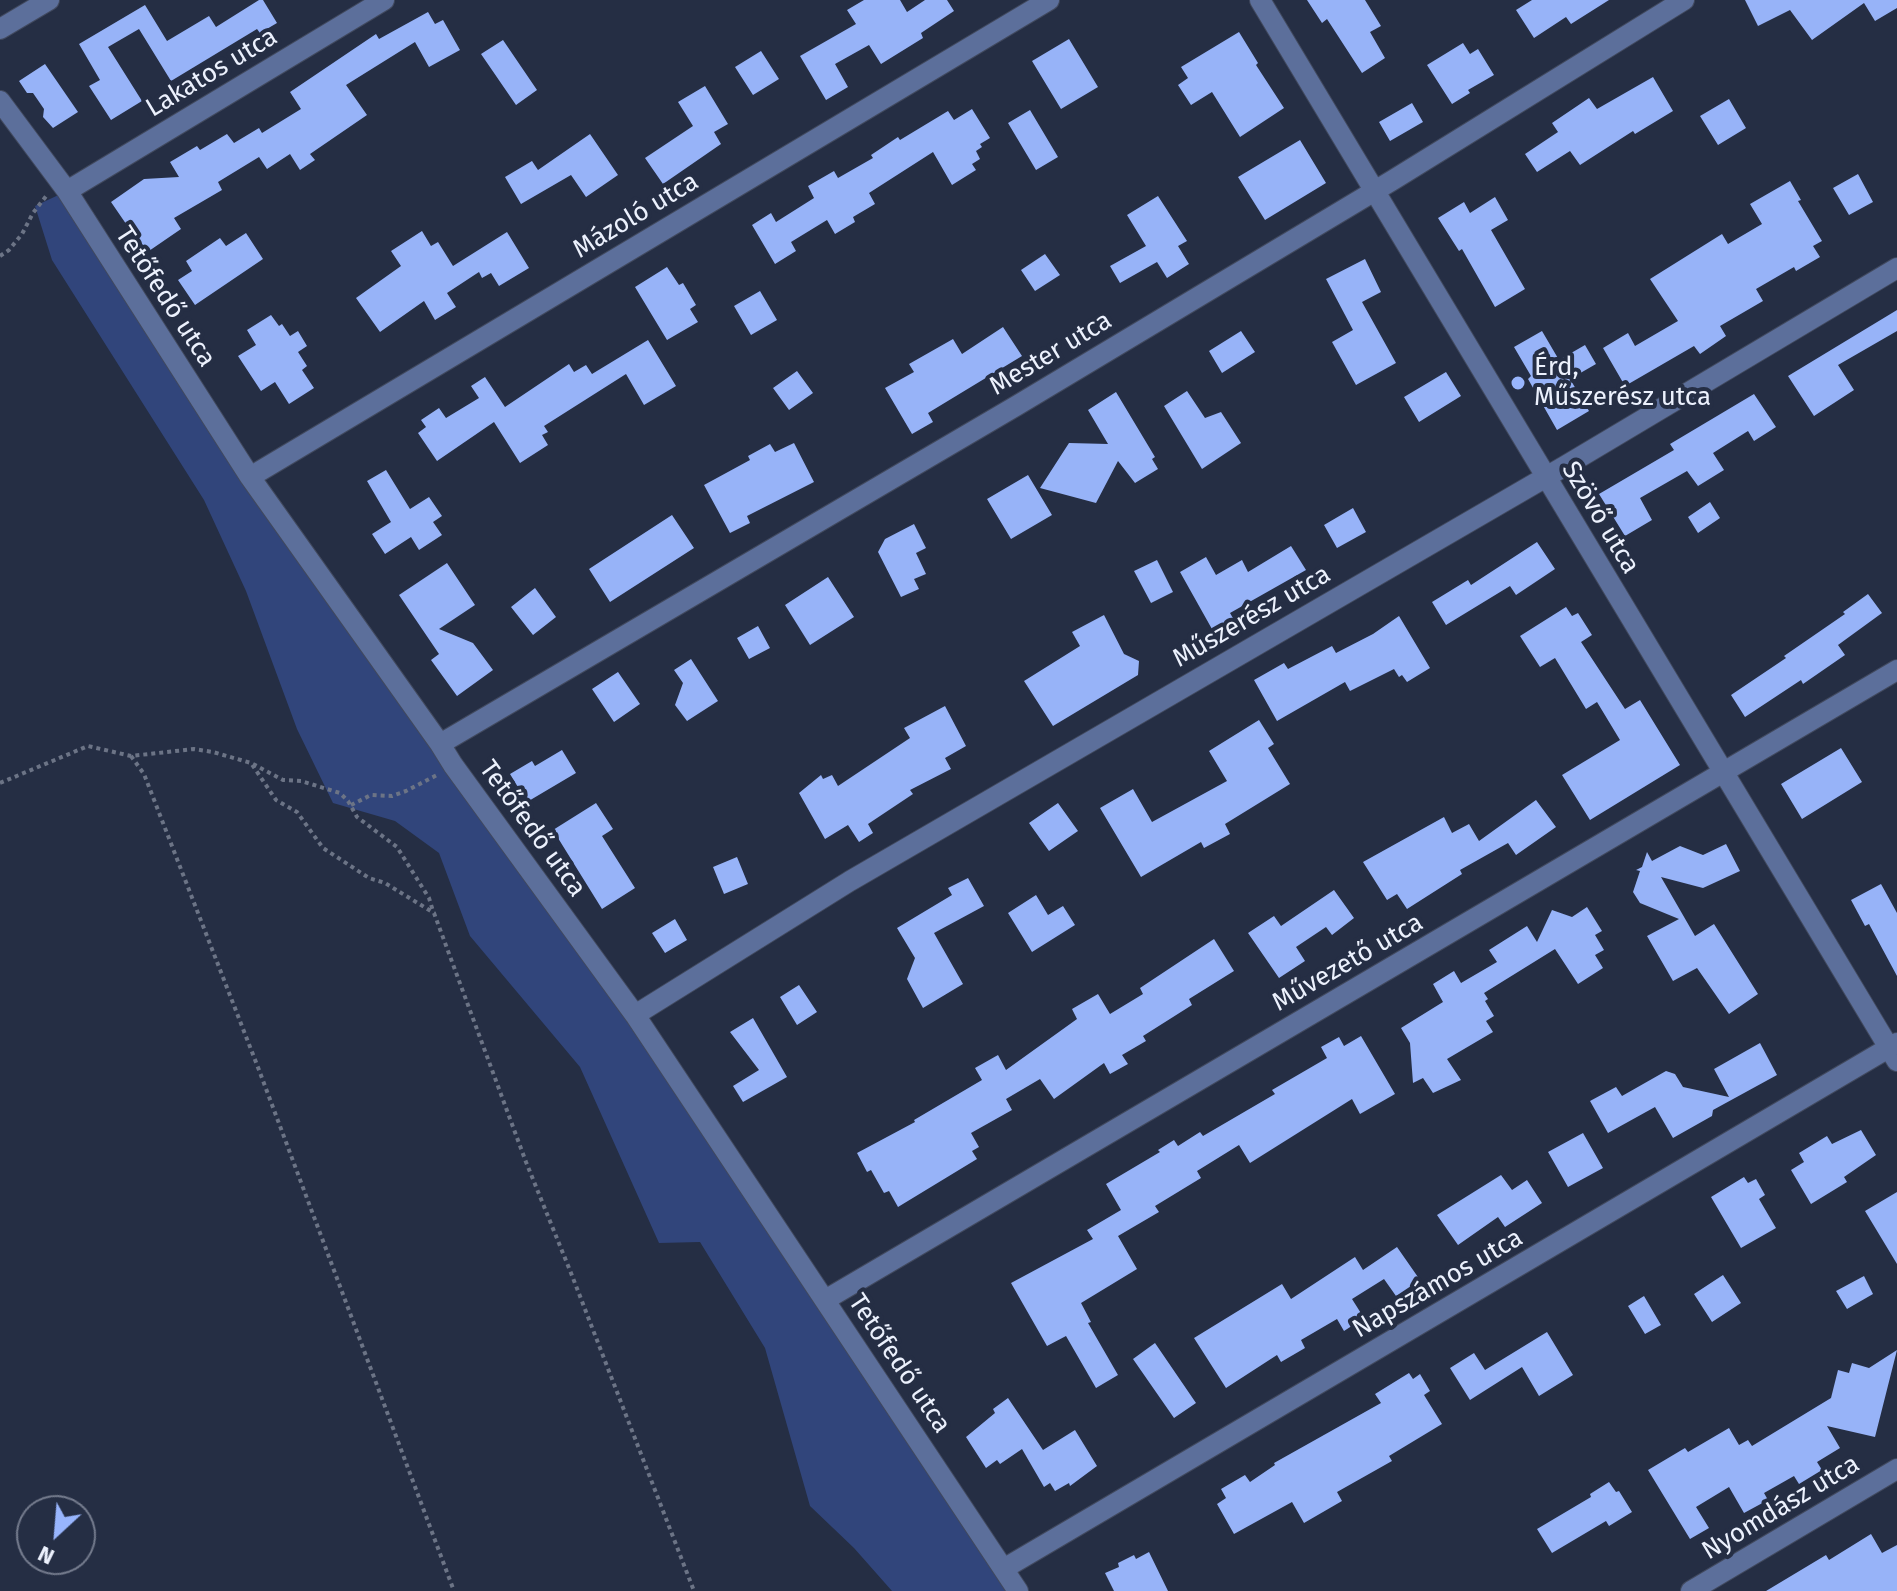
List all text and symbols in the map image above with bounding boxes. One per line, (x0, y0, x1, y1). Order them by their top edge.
street label: Lakatos utca (141, 22, 283, 124)
street label: Mázoló utca (568, 166, 704, 266)
street label: Tetőfedő utca (108, 221, 222, 373)
street label: Mester utca (984, 305, 1118, 403)
place label: Érd, Műszerész utca (1534, 352, 1711, 414)
marker: Érd, Műszerész utca (1509, 374, 1527, 392)
street label: Szövő utca (1554, 456, 1646, 580)
street label: Műszerész utca (1168, 559, 1336, 675)
street label: Tetőfedő utca (472, 755, 592, 903)
street label: Művezető utca (1267, 907, 1429, 1019)
street label: Napszámos utca (1347, 1223, 1529, 1345)
street label: Tetőfedő utca (841, 1289, 957, 1439)
street label: Nyomdász utca (1697, 1449, 1865, 1567)
north arrow (16, 1495, 96, 1575)
text: N (34, 1540, 59, 1571)

